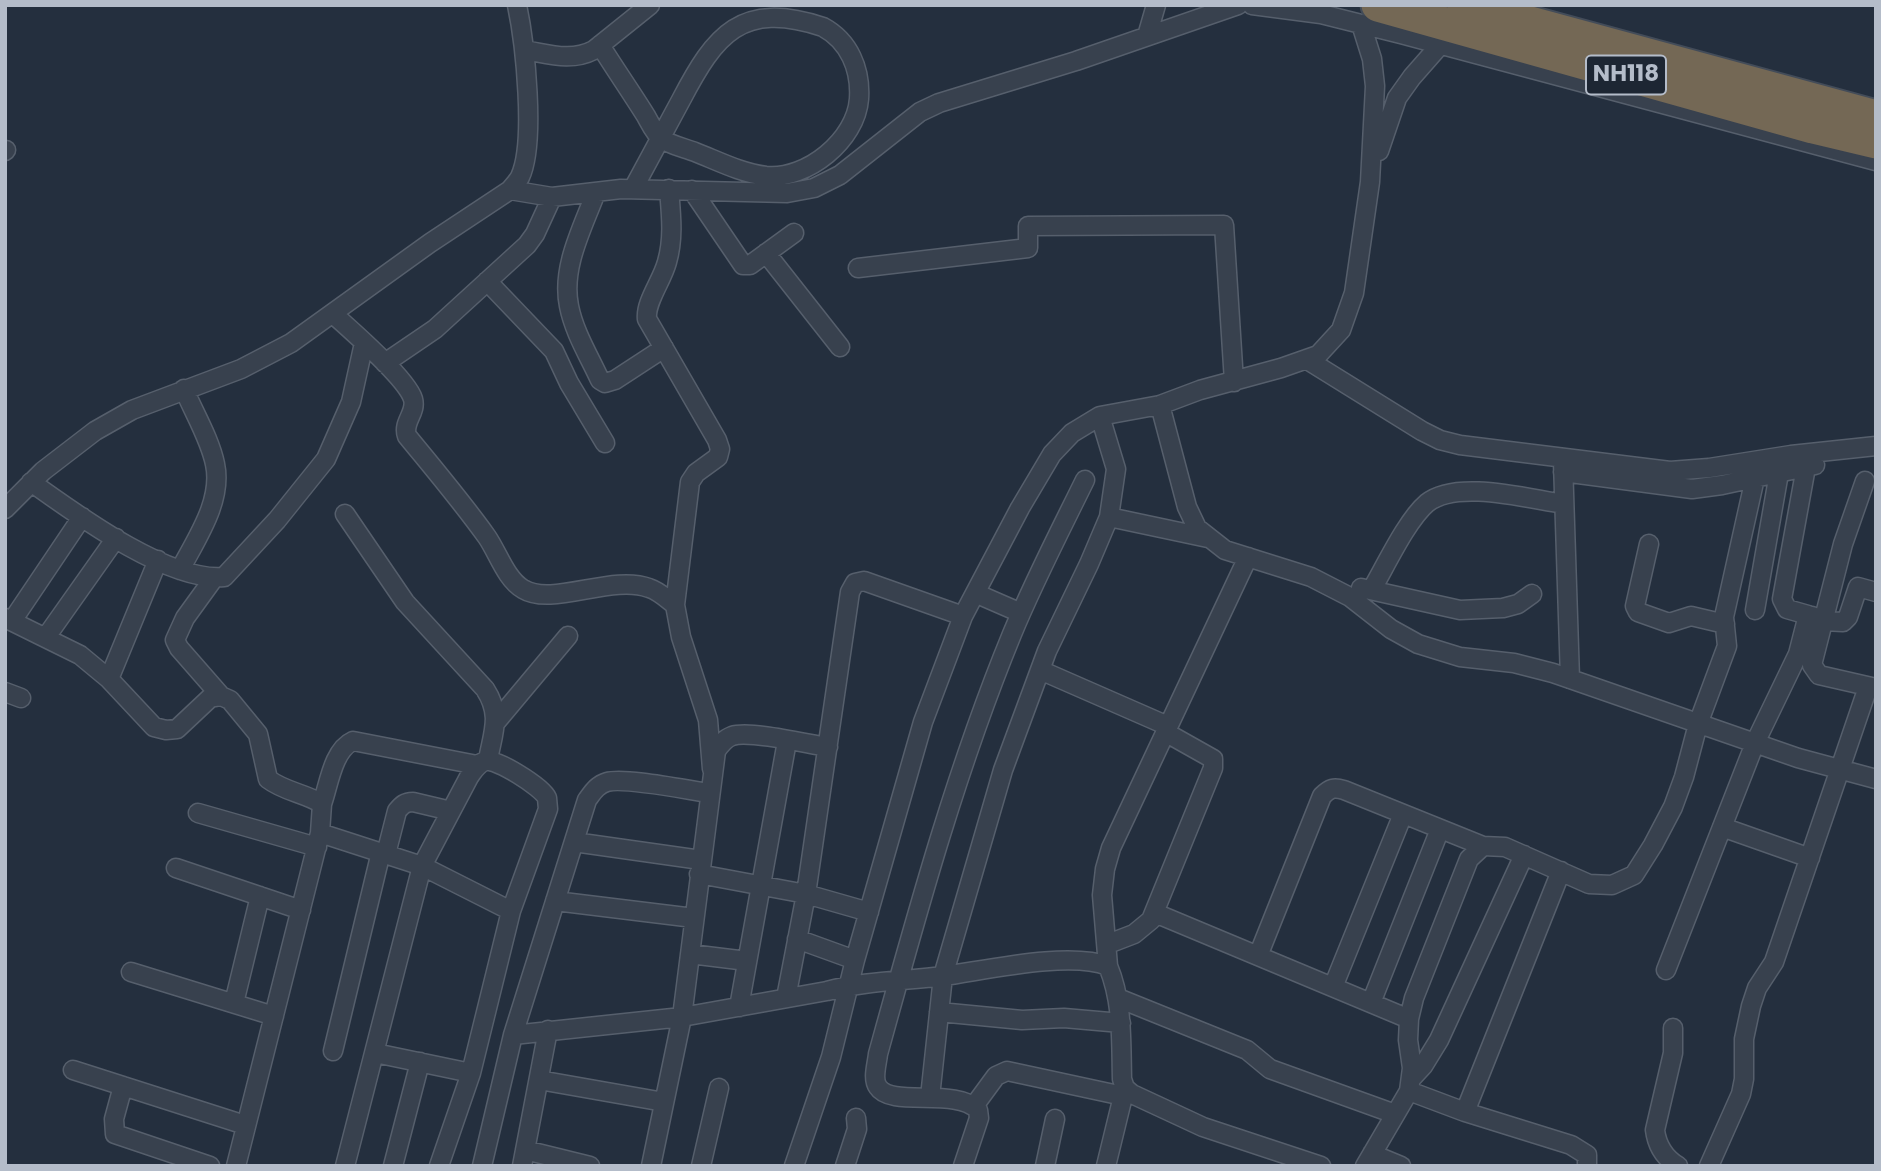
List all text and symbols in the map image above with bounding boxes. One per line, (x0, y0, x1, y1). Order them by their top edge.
road number: NH118 (1586, 55, 1666, 94)

